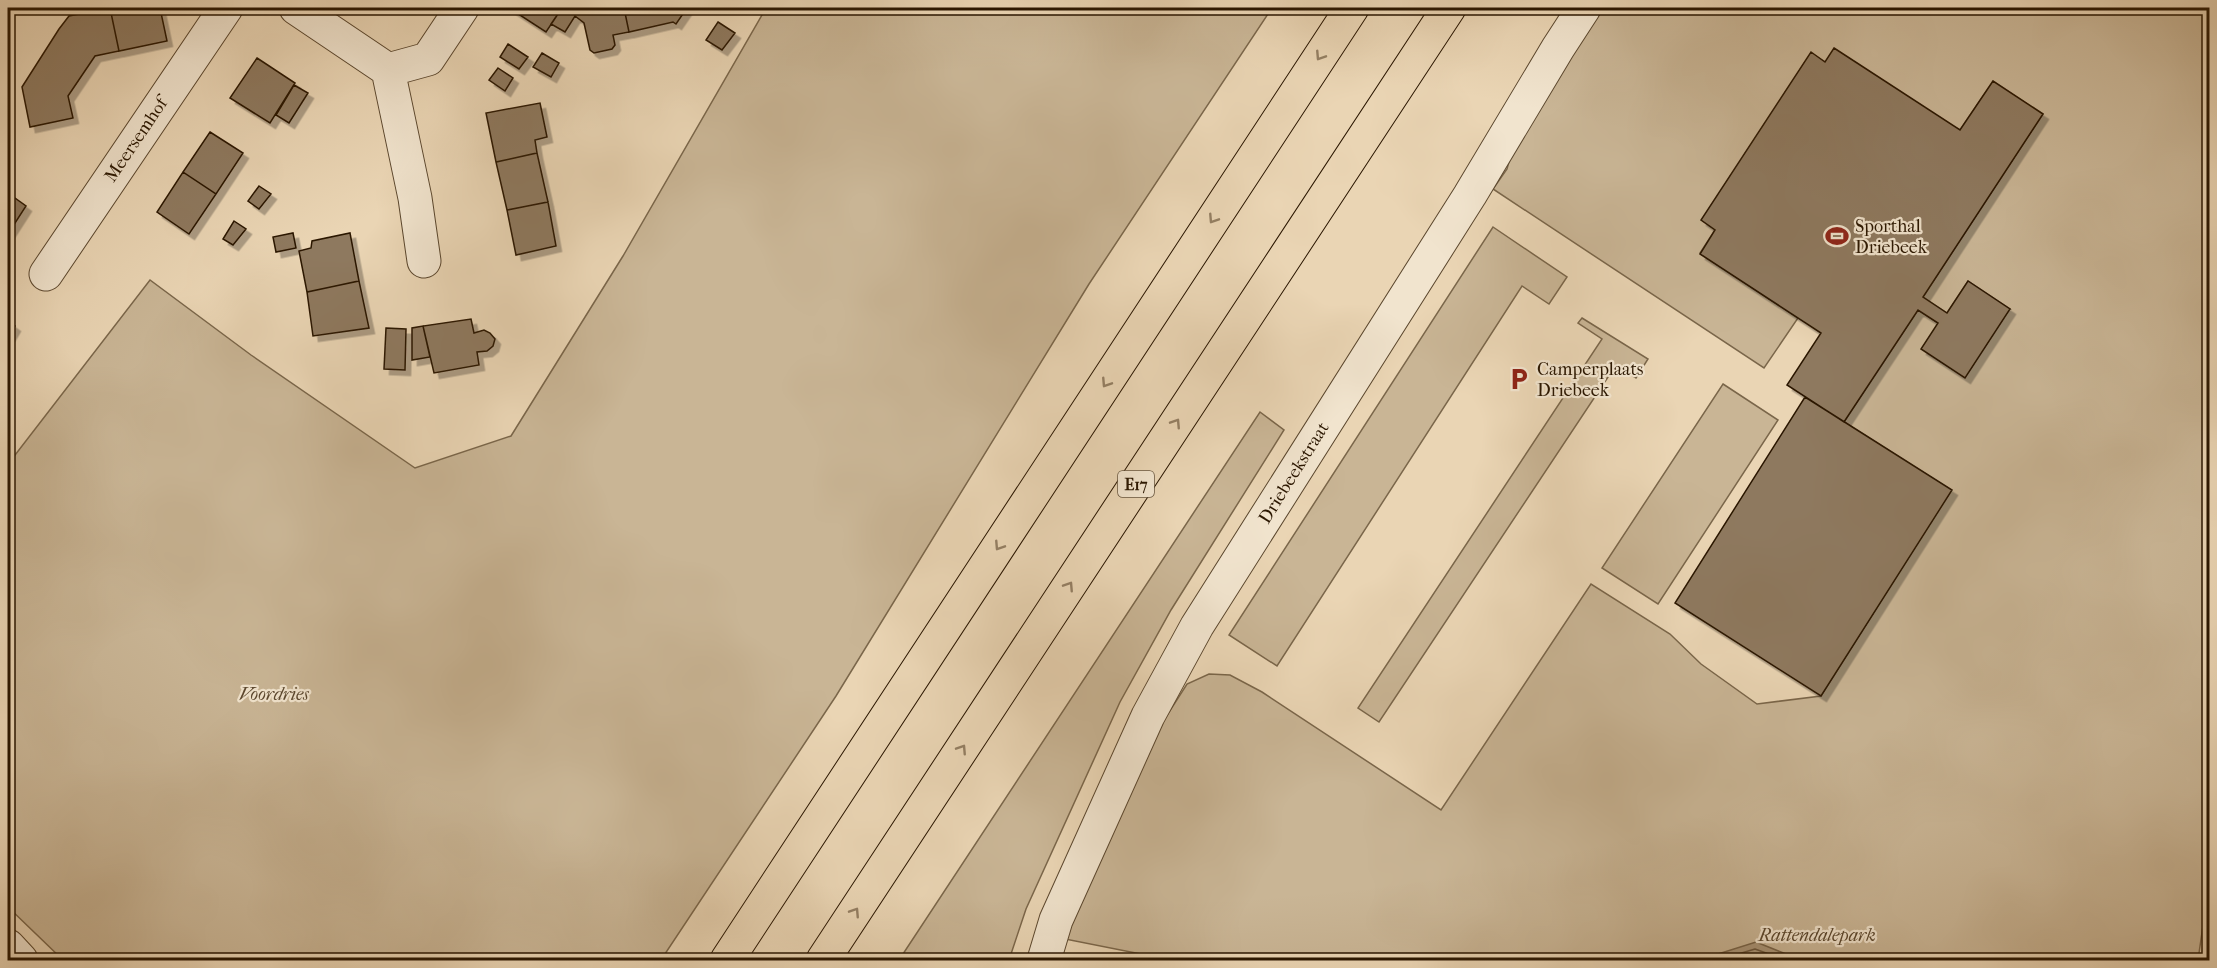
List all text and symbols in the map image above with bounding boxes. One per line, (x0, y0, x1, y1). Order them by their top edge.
one-way arrow (1316, 50, 1327, 61)
street label: Meersemhof (100, 90, 174, 186)
one-way arrow (1209, 213, 1220, 224)
place label: Sporthal Driebeek (1855, 216, 1928, 258)
sports icon: Sporthal Driebeek (1824, 223, 1850, 249)
place label: Camperplaats Driebeek (1537, 359, 1644, 401)
parking icon: Camperplaats Driebeek (1506, 366, 1532, 392)
one-way arrow (1102, 376, 1113, 387)
one-way arrow (1169, 418, 1180, 429)
street label: Driebeekstraat (1254, 418, 1334, 528)
road number: E17 (1118, 471, 1154, 497)
one-way arrow (996, 539, 1007, 550)
one-way arrow (1062, 581, 1073, 592)
park label: Voordries (239, 684, 309, 705)
one-way arrow (955, 744, 966, 755)
one-way arrow (848, 907, 859, 918)
park label: Rattendalepark (1757, 925, 1876, 946)

